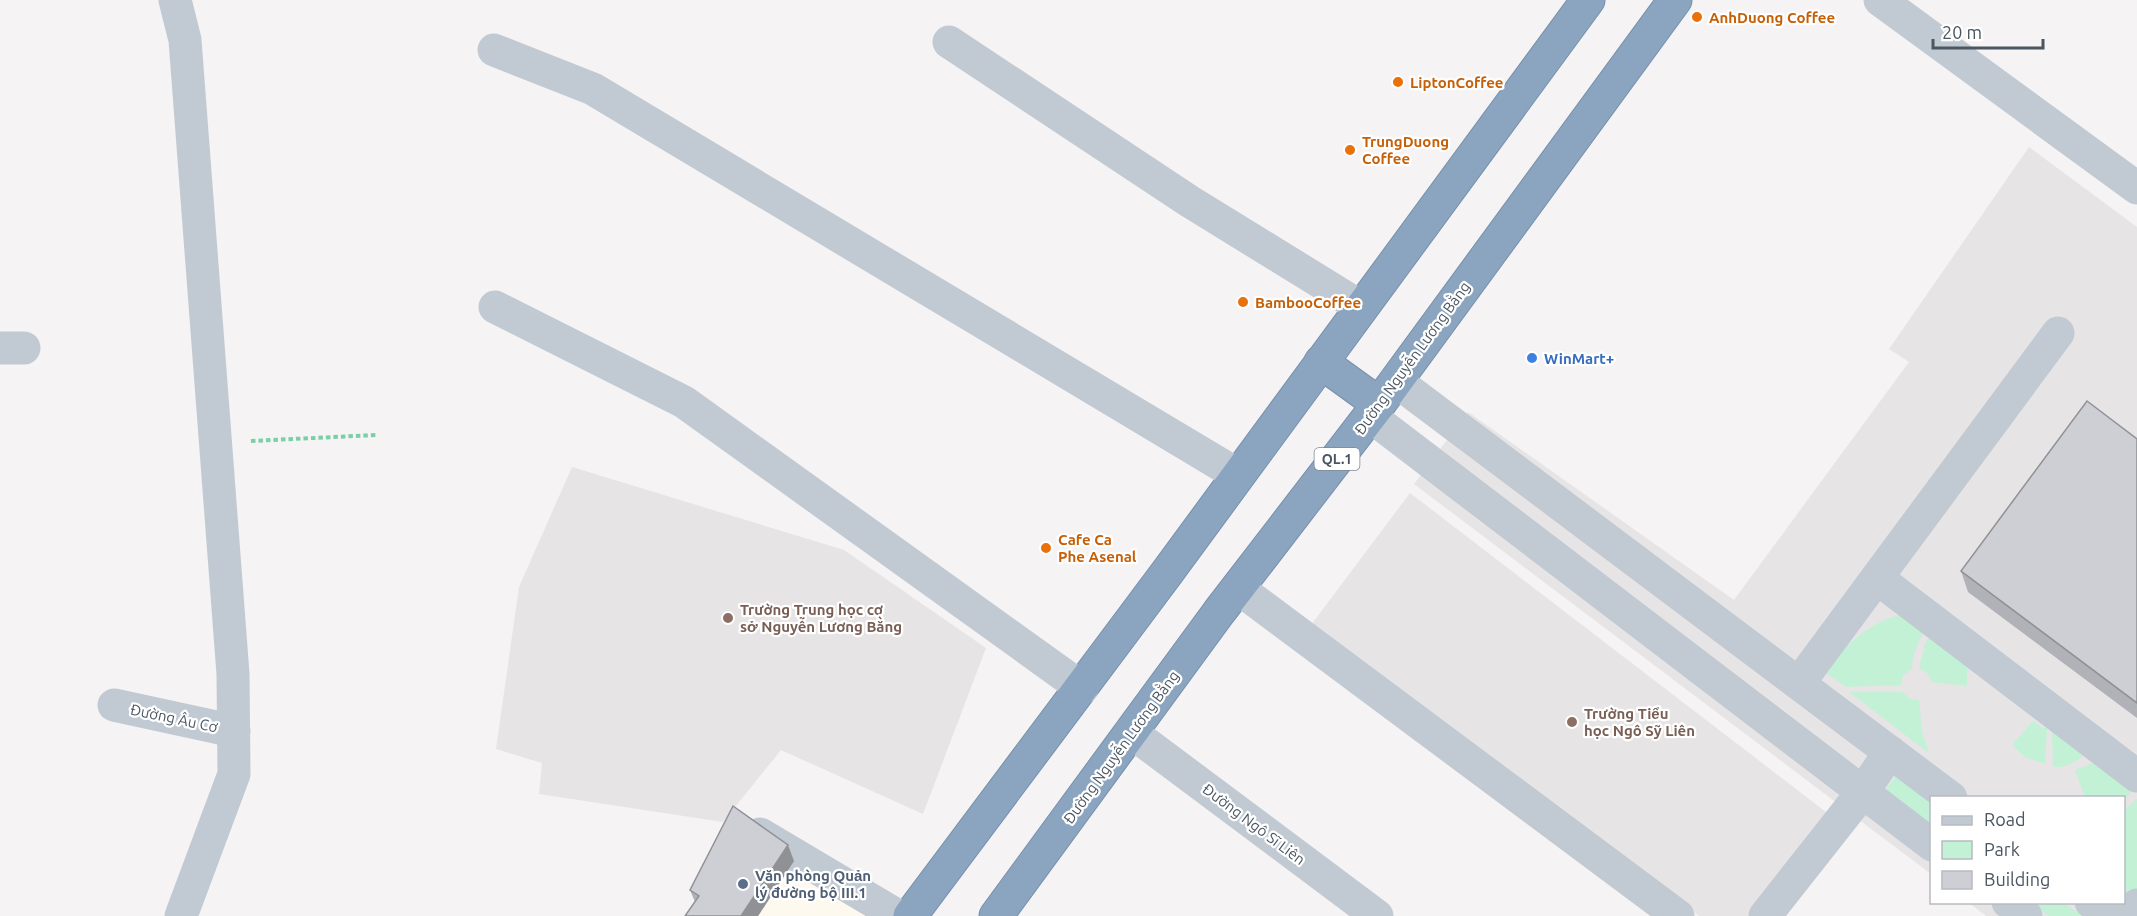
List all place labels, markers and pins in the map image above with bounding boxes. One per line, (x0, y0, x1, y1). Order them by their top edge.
place label: AnhDuong Coffee (1709, 9, 1835, 26)
marker: AnhDuong Coffee (1690, 10, 1704, 24)
place label: LiptonCoffee (1410, 74, 1503, 91)
marker: LiptonCoffee (1391, 75, 1405, 89)
place label: TrungDuong Coffee (1362, 133, 1449, 167)
marker: TrungDuong Coffee (1343, 143, 1357, 157)
place label: BambooCoffee (1255, 294, 1361, 311)
marker: BambooCoffee (1236, 295, 1250, 309)
place label: WinMart+ (1544, 350, 1614, 367)
marker: WinMart+ (1525, 351, 1539, 365)
place label: Cafe Ca Phe Asenal (1058, 531, 1137, 565)
marker: Cafe Ca Phe Asenal (1039, 541, 1053, 555)
place label: Trường Trung học cơ sở Nguyễn Lương Bằng (740, 601, 902, 635)
marker: Trường Trung học cơ sở Nguyễn Lương Bằng (721, 611, 735, 625)
place label: Trường Tiểu học Ngô Sỹ Liên (1584, 705, 1695, 739)
marker: Trường Tiểu học Ngô Sỹ Liên (1565, 715, 1579, 729)
place label: Văn phòng Quản lý đường bộ III.1 (755, 867, 871, 901)
marker: Văn phòng Quản lý đường bộ III.1 (736, 877, 750, 891)

